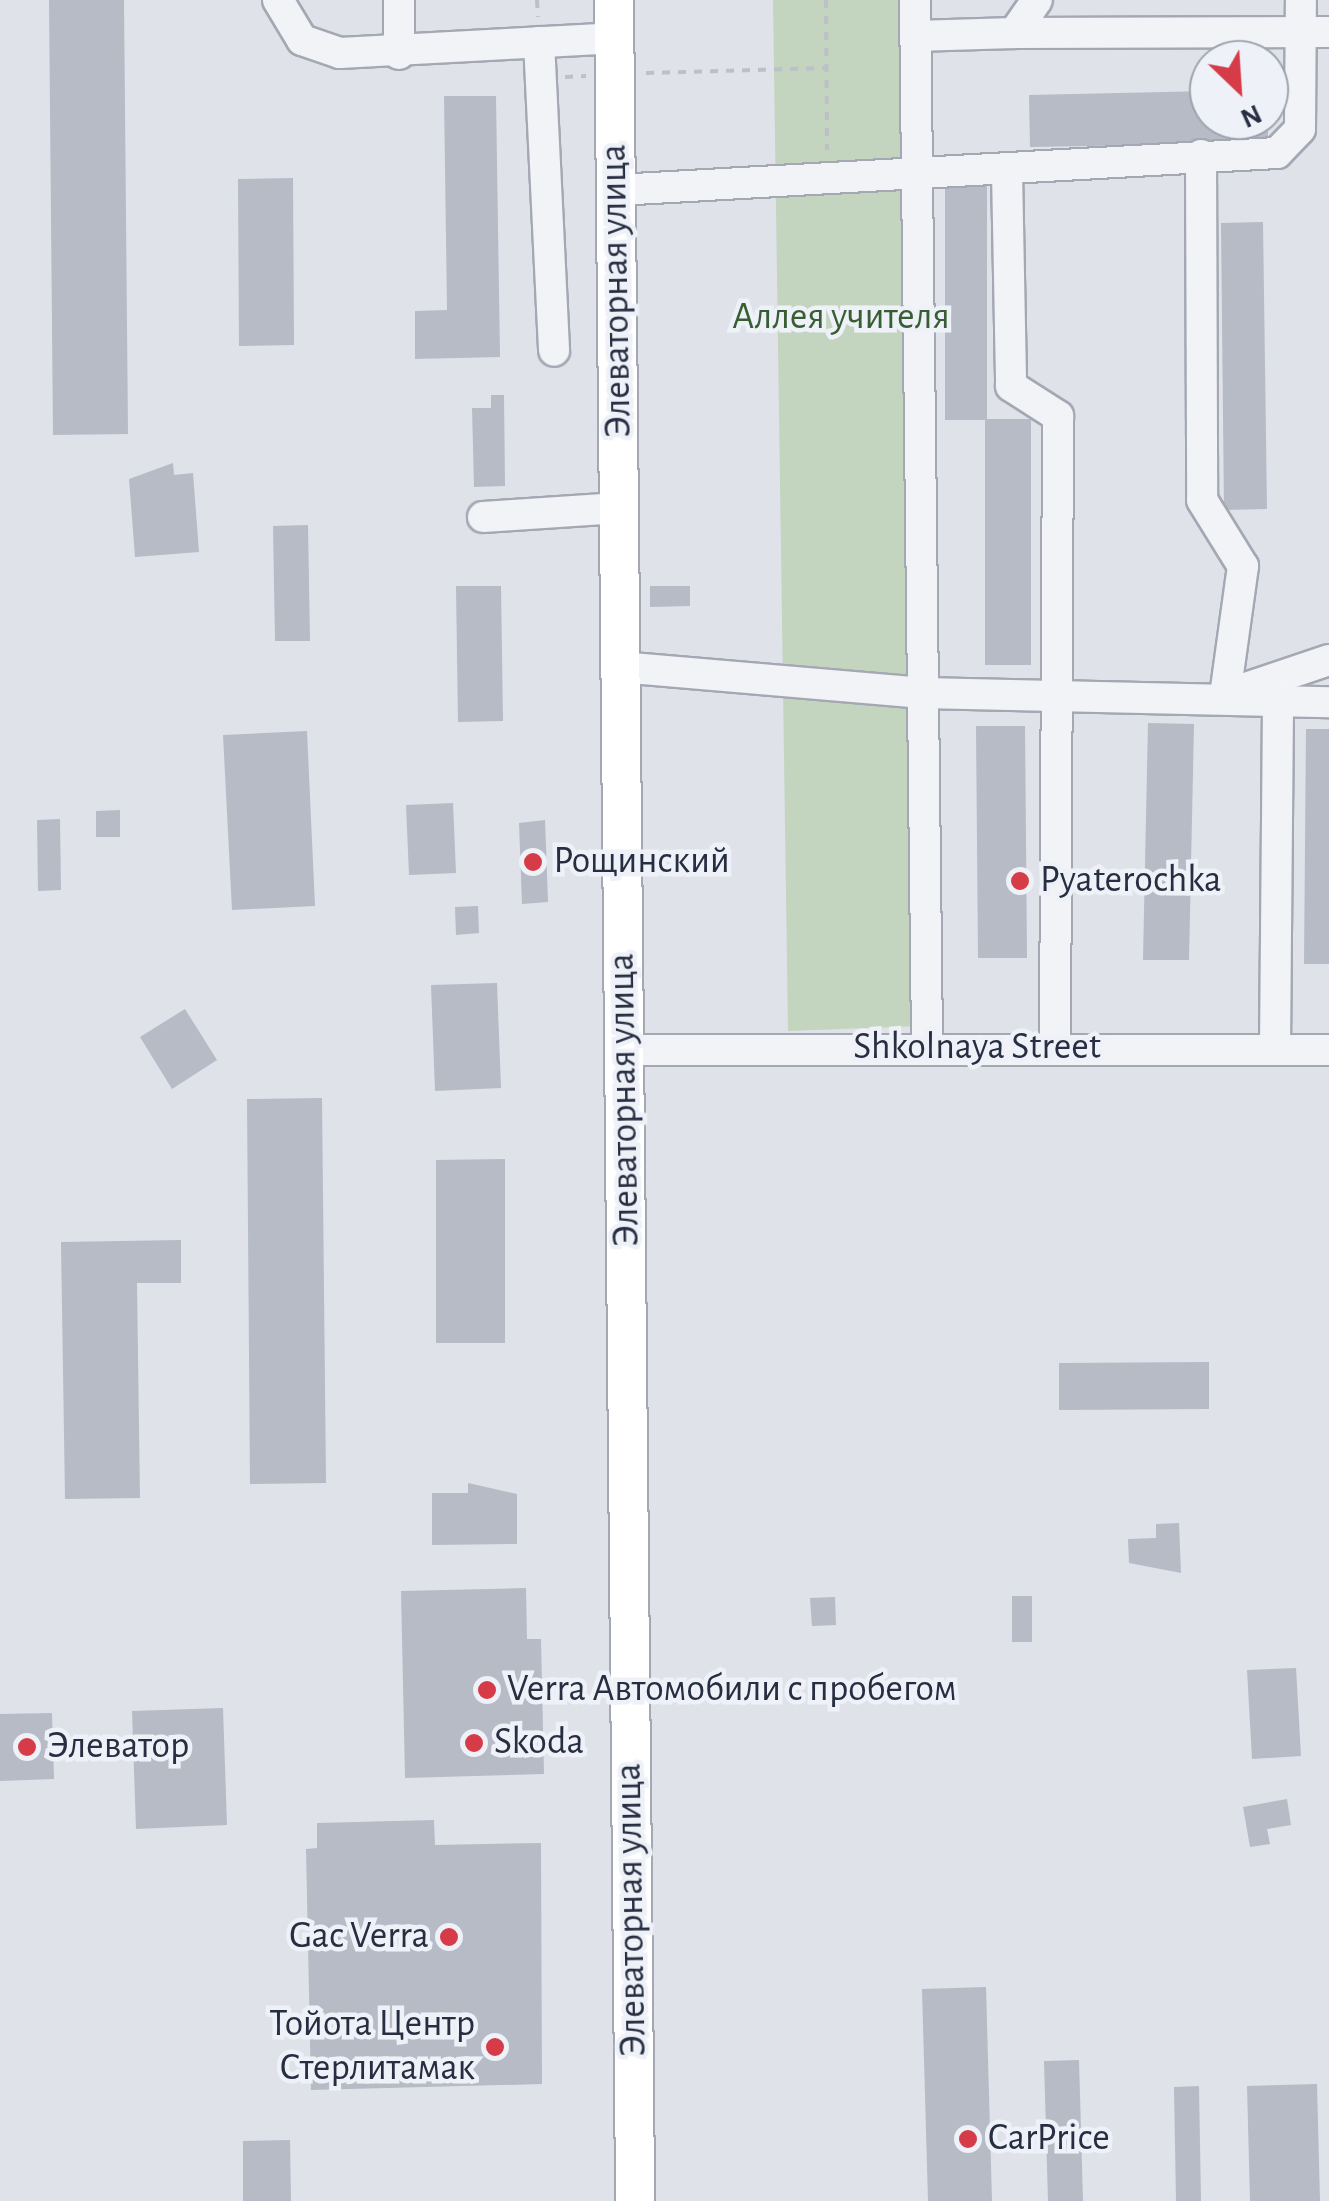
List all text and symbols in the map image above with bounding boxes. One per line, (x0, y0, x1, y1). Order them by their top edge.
north arrow (1189, 40, 1289, 140)
text: N (1236, 99, 1266, 132)
street label: Элеваторная улица (592, 144, 642, 438)
park label: Аллея учителя (732, 295, 950, 341)
place label: Рощинский (553, 839, 730, 885)
marker: Рощинский (522, 851, 544, 873)
place label: Pyaterochka (1040, 858, 1221, 904)
marker: Pyaterochka (1009, 870, 1031, 892)
street label: Элеваторная улица (600, 953, 650, 1247)
street label: Shkolnaya Street (853, 1025, 1101, 1071)
place label: Verra Автомобили с пробегом (507, 1667, 957, 1713)
marker: Verra Автомобили с пробегом (476, 1679, 498, 1701)
place label: Skoda (494, 1720, 584, 1766)
place label: Элеватор (47, 1724, 189, 1770)
marker: Skoda (463, 1732, 485, 1754)
marker: Элеватор (16, 1736, 38, 1758)
street label: Элеваторная улица (607, 1763, 657, 2057)
place label: Gac Verra (289, 1914, 429, 1960)
marker: Gac Verra (438, 1926, 460, 1948)
place label: Тойота Центр Стерлитамак (269, 2002, 475, 2092)
marker: Тойота Центр Стерлитамак (484, 2036, 506, 2058)
place label: CarPrice (988, 2116, 1110, 2162)
marker: CarPrice (957, 2128, 979, 2150)

